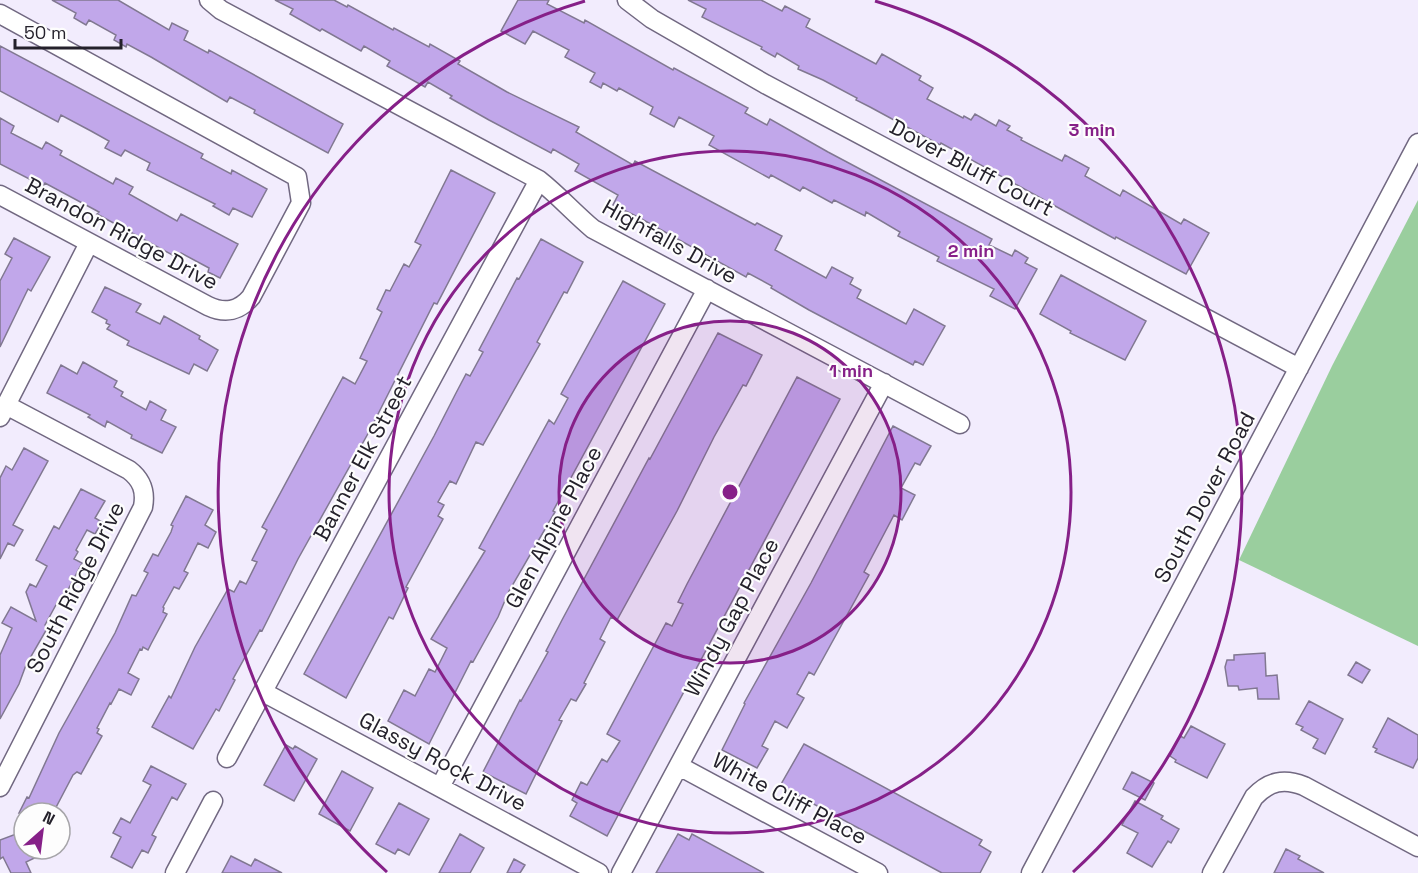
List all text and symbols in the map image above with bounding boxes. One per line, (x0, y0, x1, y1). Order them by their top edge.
scale bar (15, 12, 122, 50)
text: 50 m (24, 21, 66, 44)
street label: Dover Bluff Court (885, 112, 1059, 222)
text: 3 min (1069, 118, 1115, 141)
street label: Brandon Ridge Drive (21, 170, 223, 296)
street label: Highfalls Drive (598, 192, 742, 290)
text: 2 min (948, 239, 994, 262)
text: 1 min (829, 359, 873, 382)
street label: Banner Elk Street (307, 370, 417, 546)
street label: South Dover Road (1147, 407, 1261, 587)
street label: Glen Alpine Place (498, 441, 608, 613)
centre of rings (720, 482, 740, 502)
street label: South Ridge Drive (20, 497, 130, 677)
street label: Windy Gap Place (677, 533, 785, 701)
street label: Glassy Rock Drive (354, 705, 532, 817)
street label: White Cliff Place (708, 745, 872, 851)
north arrow (12, 801, 72, 861)
text: N (39, 806, 58, 830)

